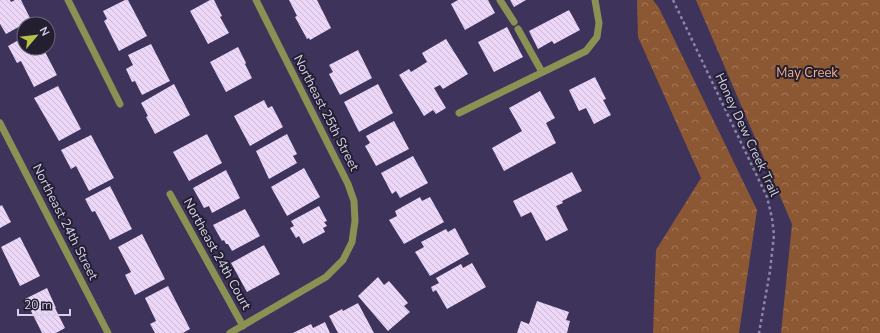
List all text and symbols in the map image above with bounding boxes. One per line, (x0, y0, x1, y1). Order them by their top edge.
north arrow (16, 16, 56, 56)
text: N (36, 24, 53, 39)
street label: Northeast 25th Street (289, 52, 363, 175)
park label: May Creek (776, 64, 838, 82)
street label: Honey Dew Creek Trail (710, 70, 784, 200)
street label: Northeast 24th Street (28, 161, 102, 284)
street label: Northeast 24th Court (179, 195, 255, 313)
scale bar (18, 291, 70, 317)
text: 20 m (24, 297, 52, 313)

